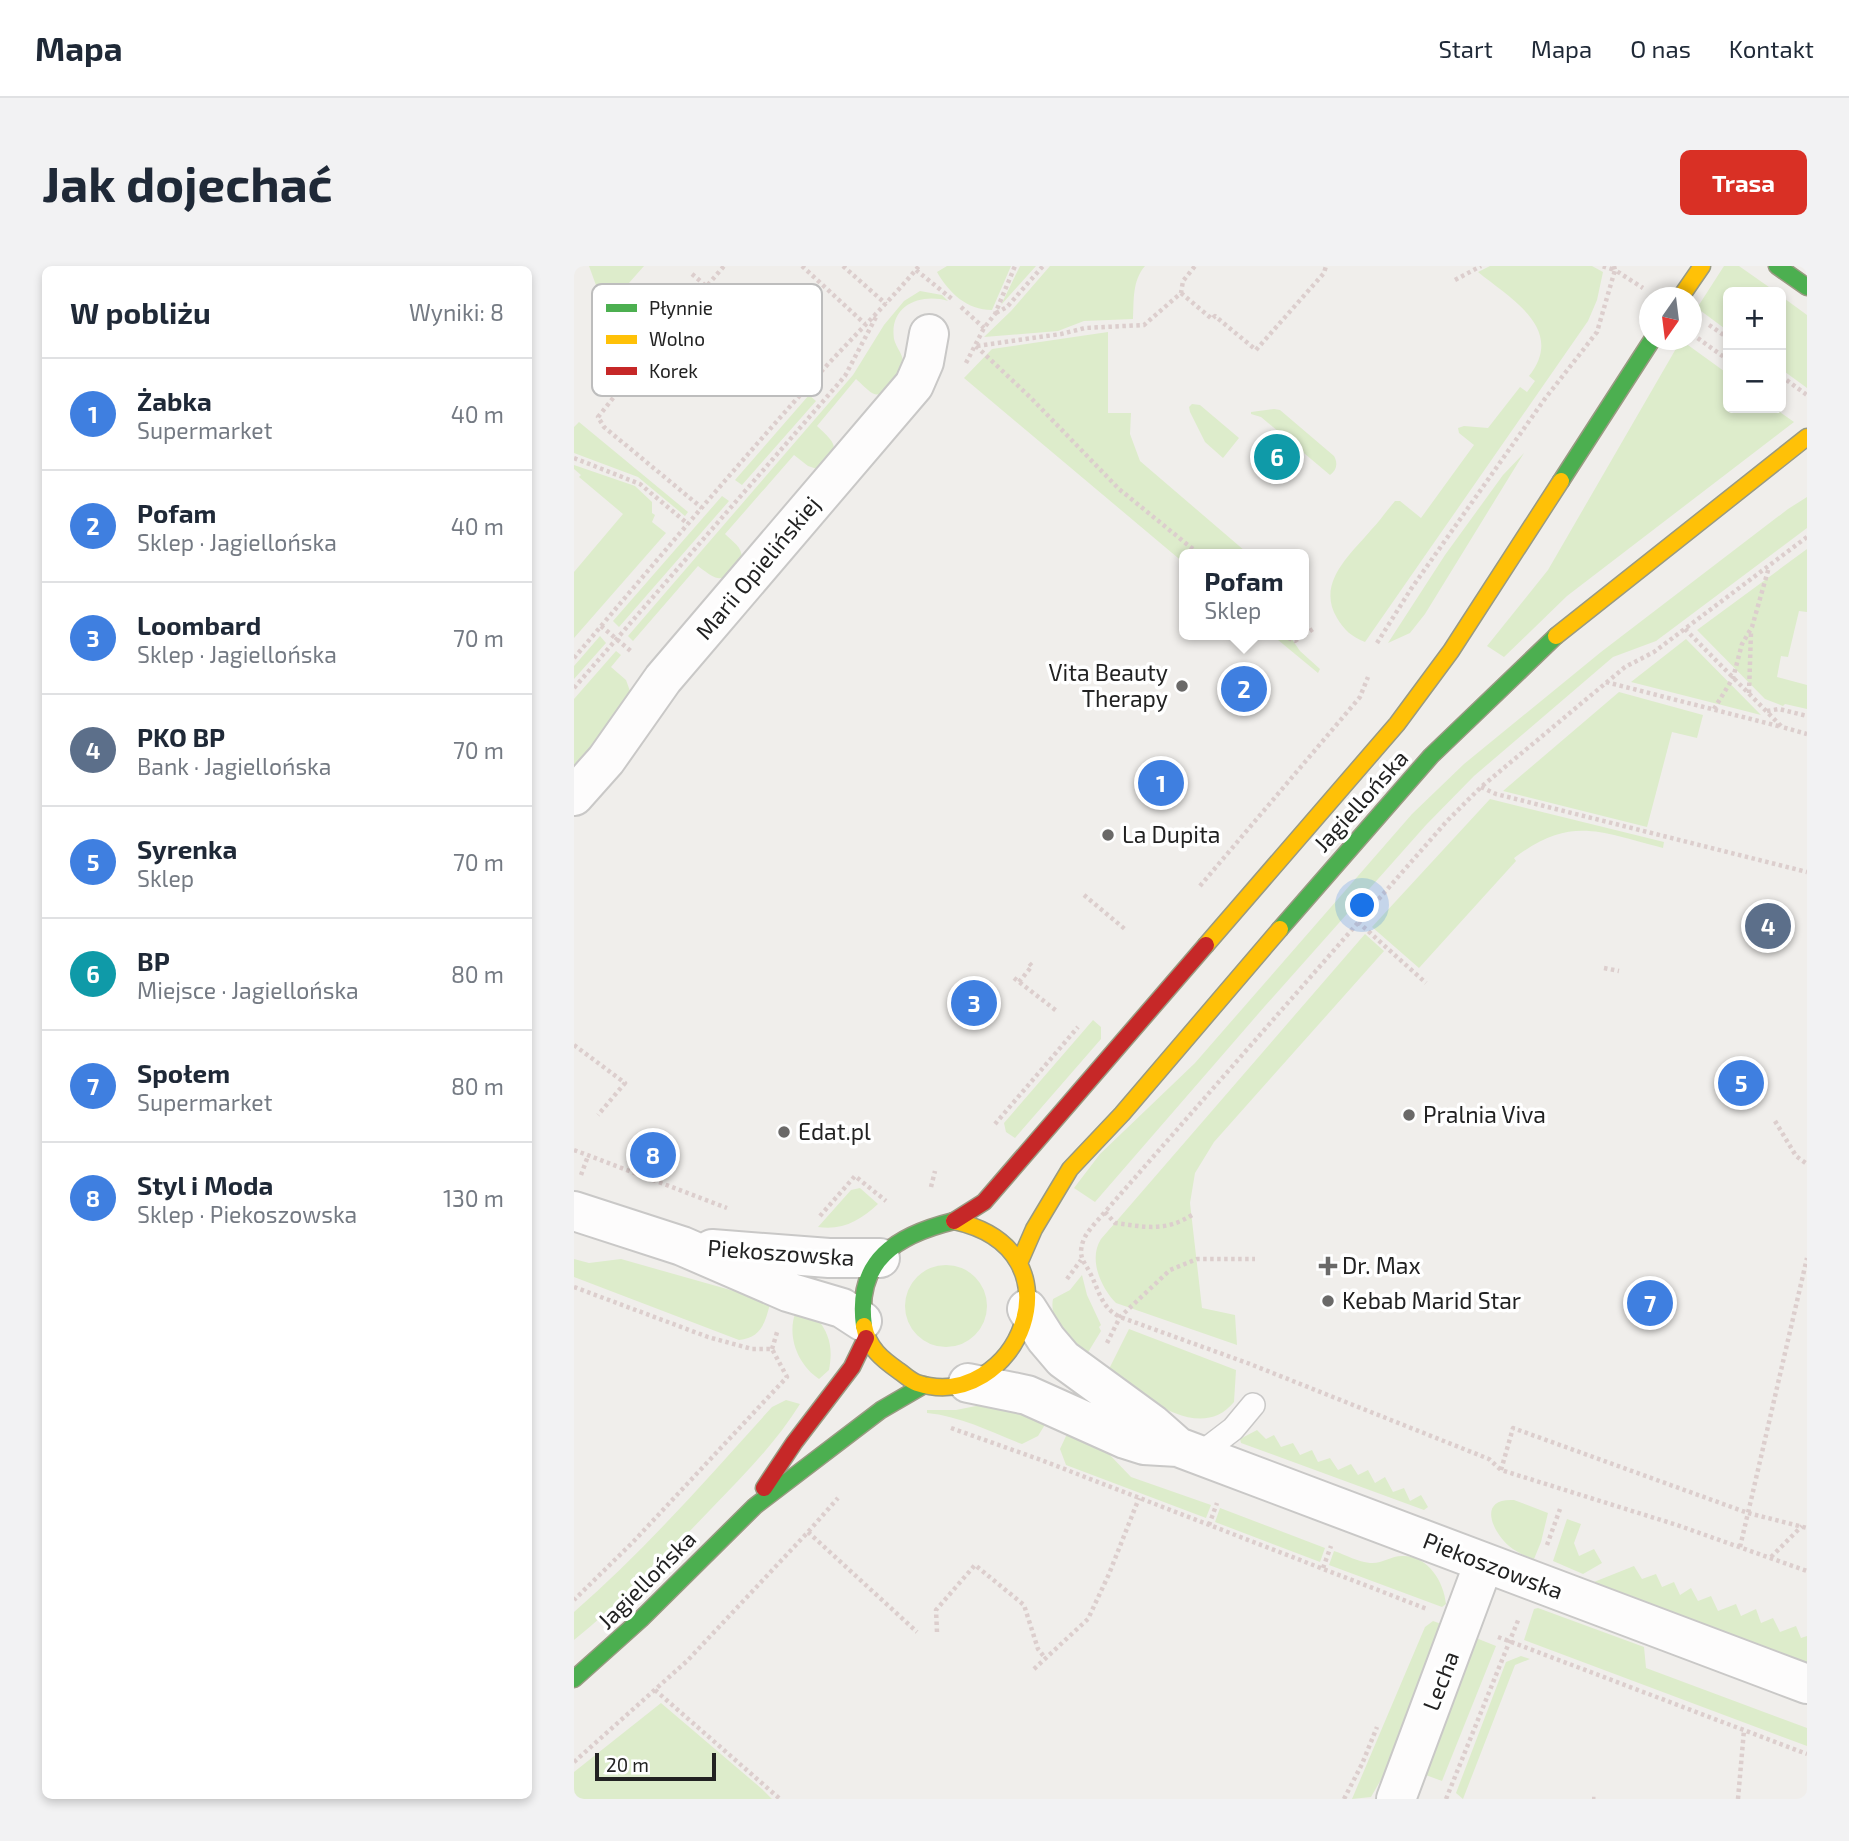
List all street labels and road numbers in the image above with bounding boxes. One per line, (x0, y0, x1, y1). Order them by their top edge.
street label: Marii Opielińskiej (689, 490, 825, 645)
street label: Jagiellońska (1307, 744, 1413, 857)
street label: Piekoszowska (707, 1233, 856, 1271)
street label: Jagiellońska (591, 1524, 701, 1634)
street label: Piekoszowska (1420, 1526, 1567, 1605)
street label: Lecha (1416, 1647, 1464, 1714)

